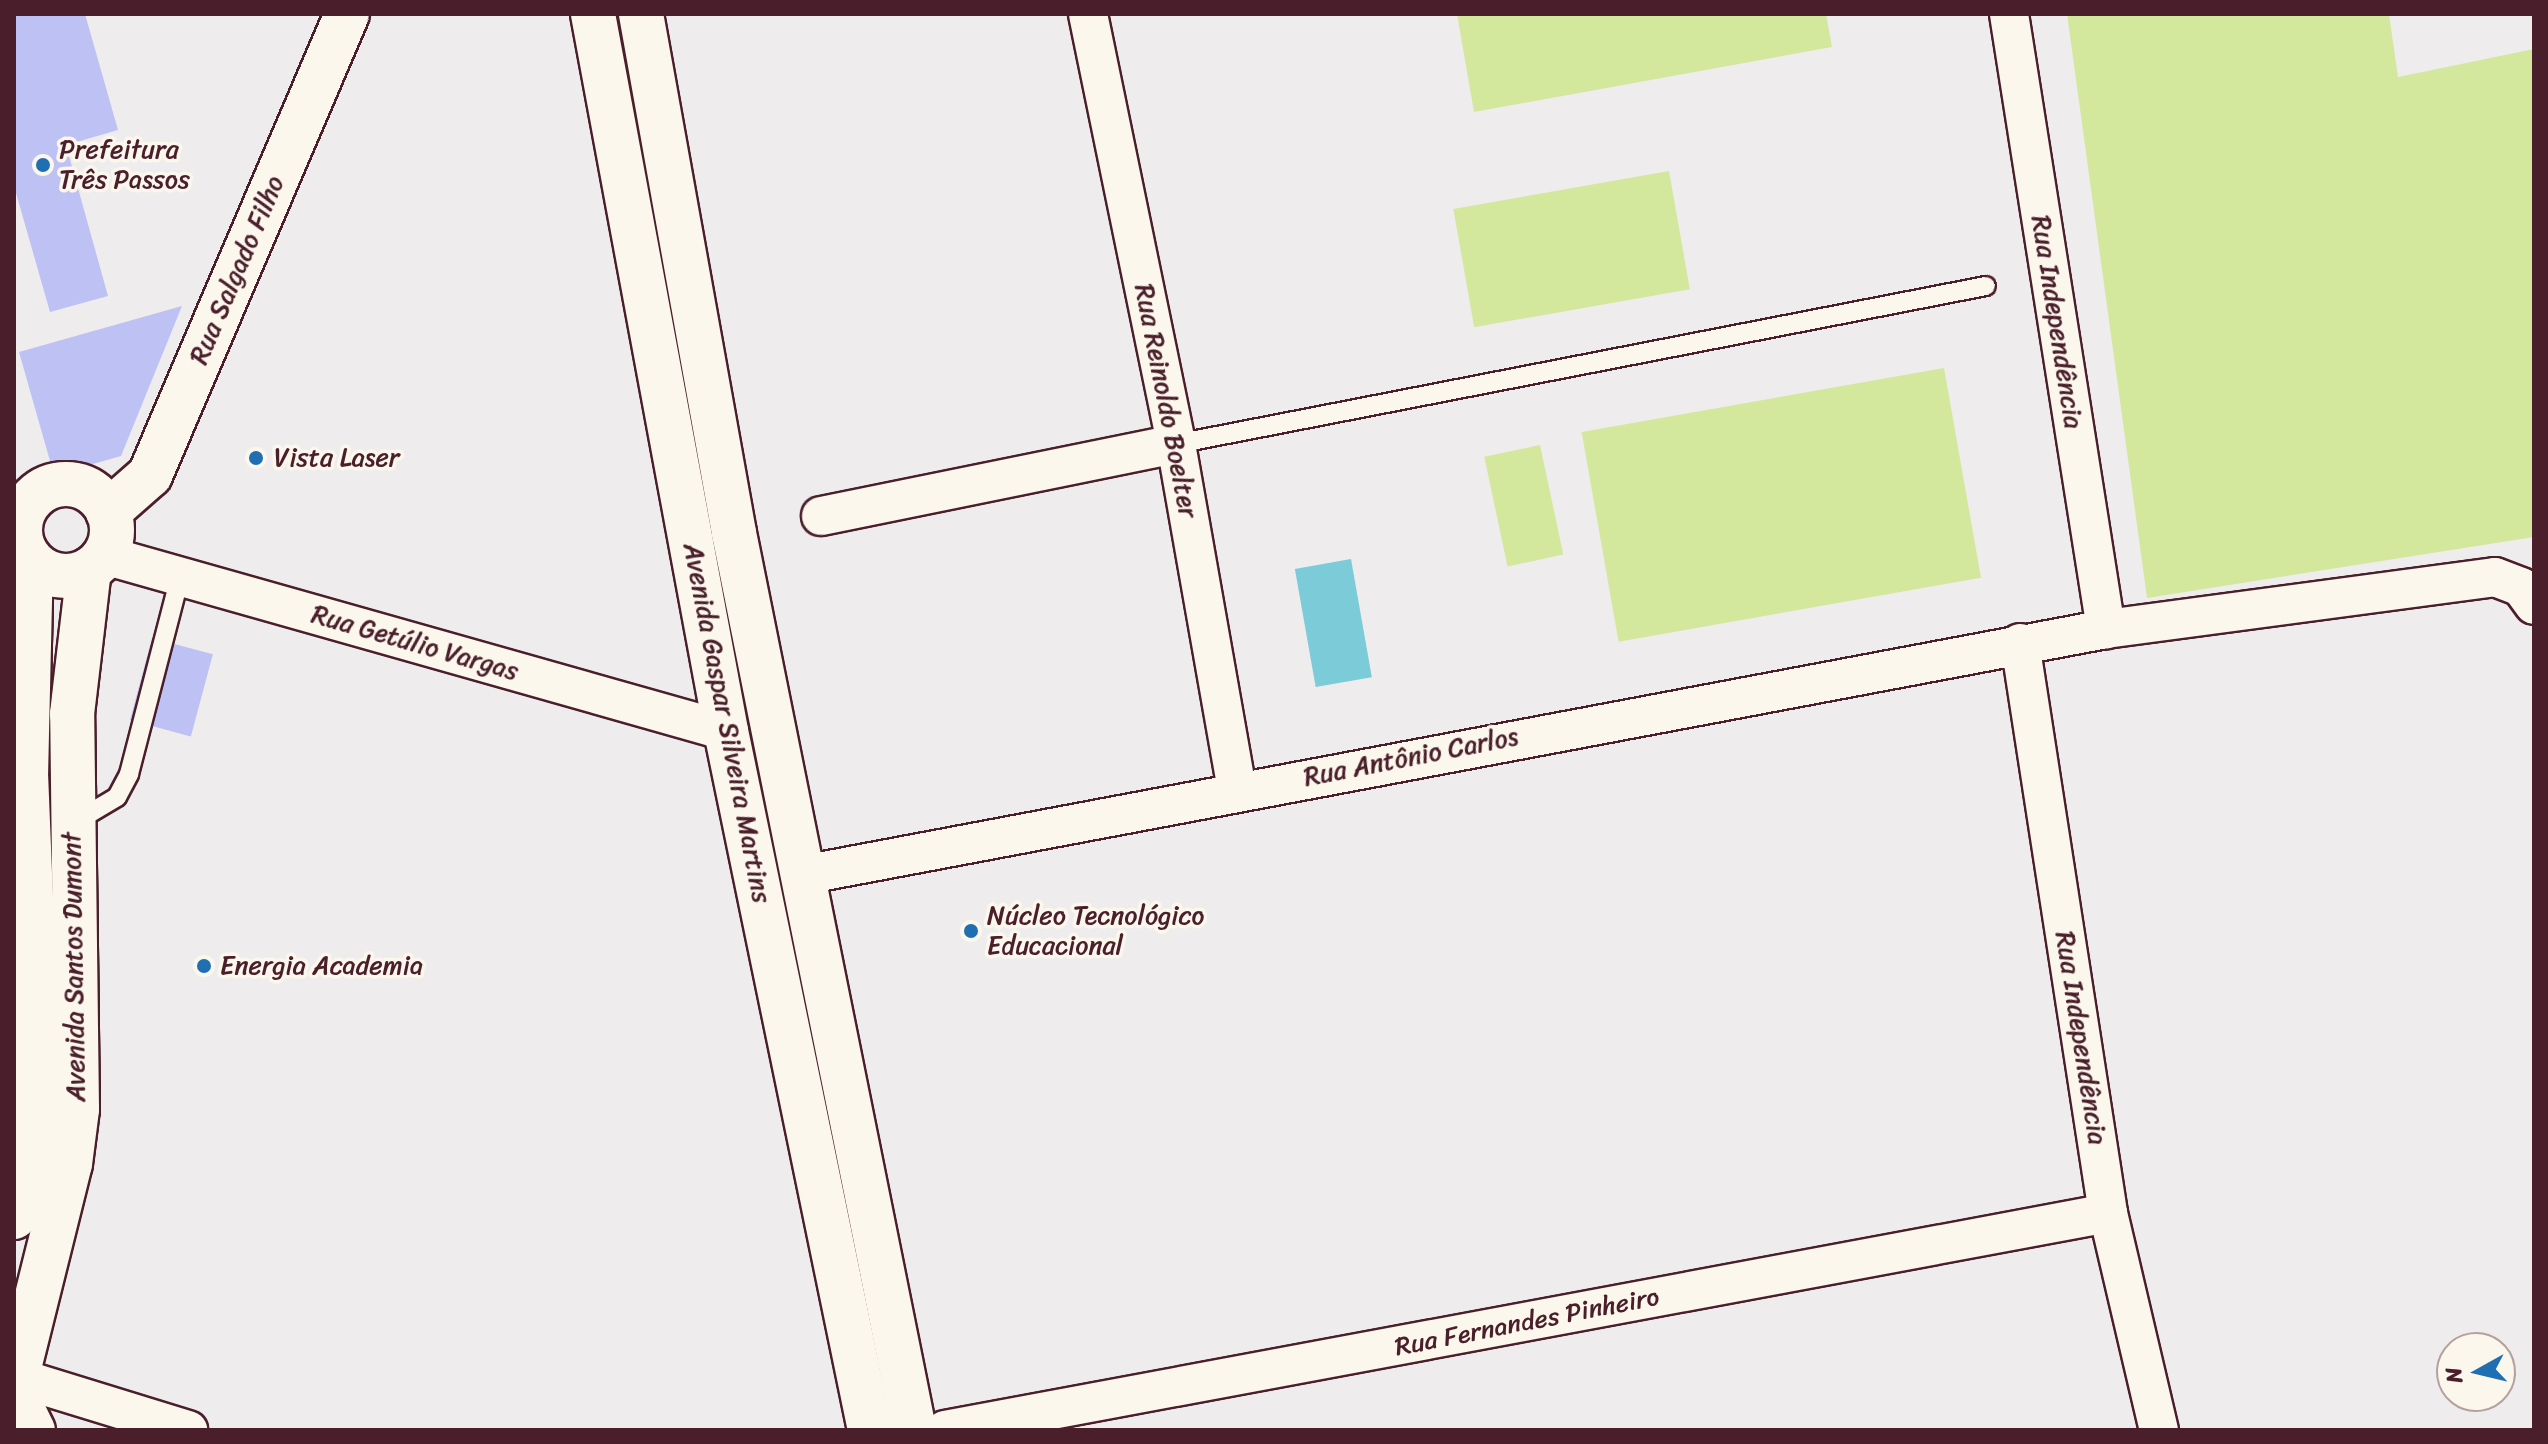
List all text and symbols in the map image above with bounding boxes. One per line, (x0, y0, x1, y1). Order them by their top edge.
place label: Prefeitura Três Passos (59, 134, 190, 196)
marker: Prefeitura Três Passos (34, 156, 52, 174)
street label: Rua Salgado Filho (183, 171, 291, 369)
street label: Rua Independência (2025, 213, 2089, 431)
street label: Rua Reinoldo Boelter (1128, 281, 1204, 521)
place label: Vista Laser (274, 442, 401, 474)
marker: Vista Laser (245, 447, 267, 469)
street label: Avenida Gaspar Silveira Martins (677, 540, 777, 906)
street label: Rua Getúlio Vargas (308, 599, 522, 687)
street label: Rua Antônio Carlos (1301, 721, 1521, 793)
street label: Avenida Santos Dumont (56, 832, 92, 1102)
place label: Núcleo Tecnológico Educacional (987, 900, 1205, 962)
marker: Núcleo Tecnológico Educacional (962, 922, 980, 940)
street label: Rua Independência (2049, 929, 2113, 1147)
place label: Energia Academia (220, 950, 423, 982)
marker: Energia Academia (195, 957, 213, 975)
street label: Rua Fernandes Pinheiro (1392, 1281, 1662, 1363)
north arrow (2436, 1332, 2516, 1412)
text: N (2433, 1365, 2474, 1385)

